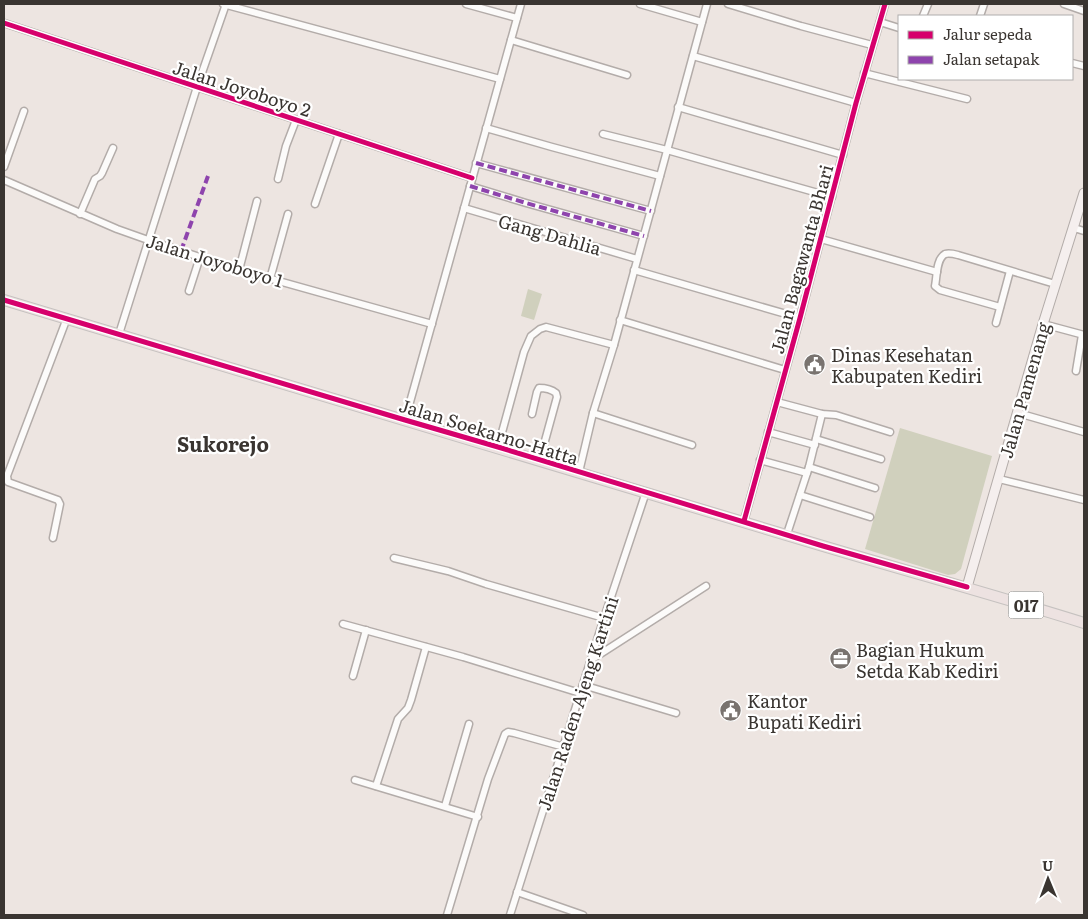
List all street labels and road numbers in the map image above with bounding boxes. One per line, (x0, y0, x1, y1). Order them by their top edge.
street label: Jalan Joyoboyo 2 (169, 53, 315, 123)
street label: Jalan Bagawanta Bhari (763, 161, 839, 357)
street label: Gang Dahlia (495, 206, 605, 262)
street label: Jalan Joyoboyo 1 (143, 226, 287, 294)
street label: Jalan Pamenang (992, 318, 1057, 461)
street label: Jalan Soekarno-Hatta (396, 391, 582, 471)
street label: Jalan Raden Ajeng Kartini (530, 592, 624, 814)
road number: 017 (1008, 592, 1044, 618)

